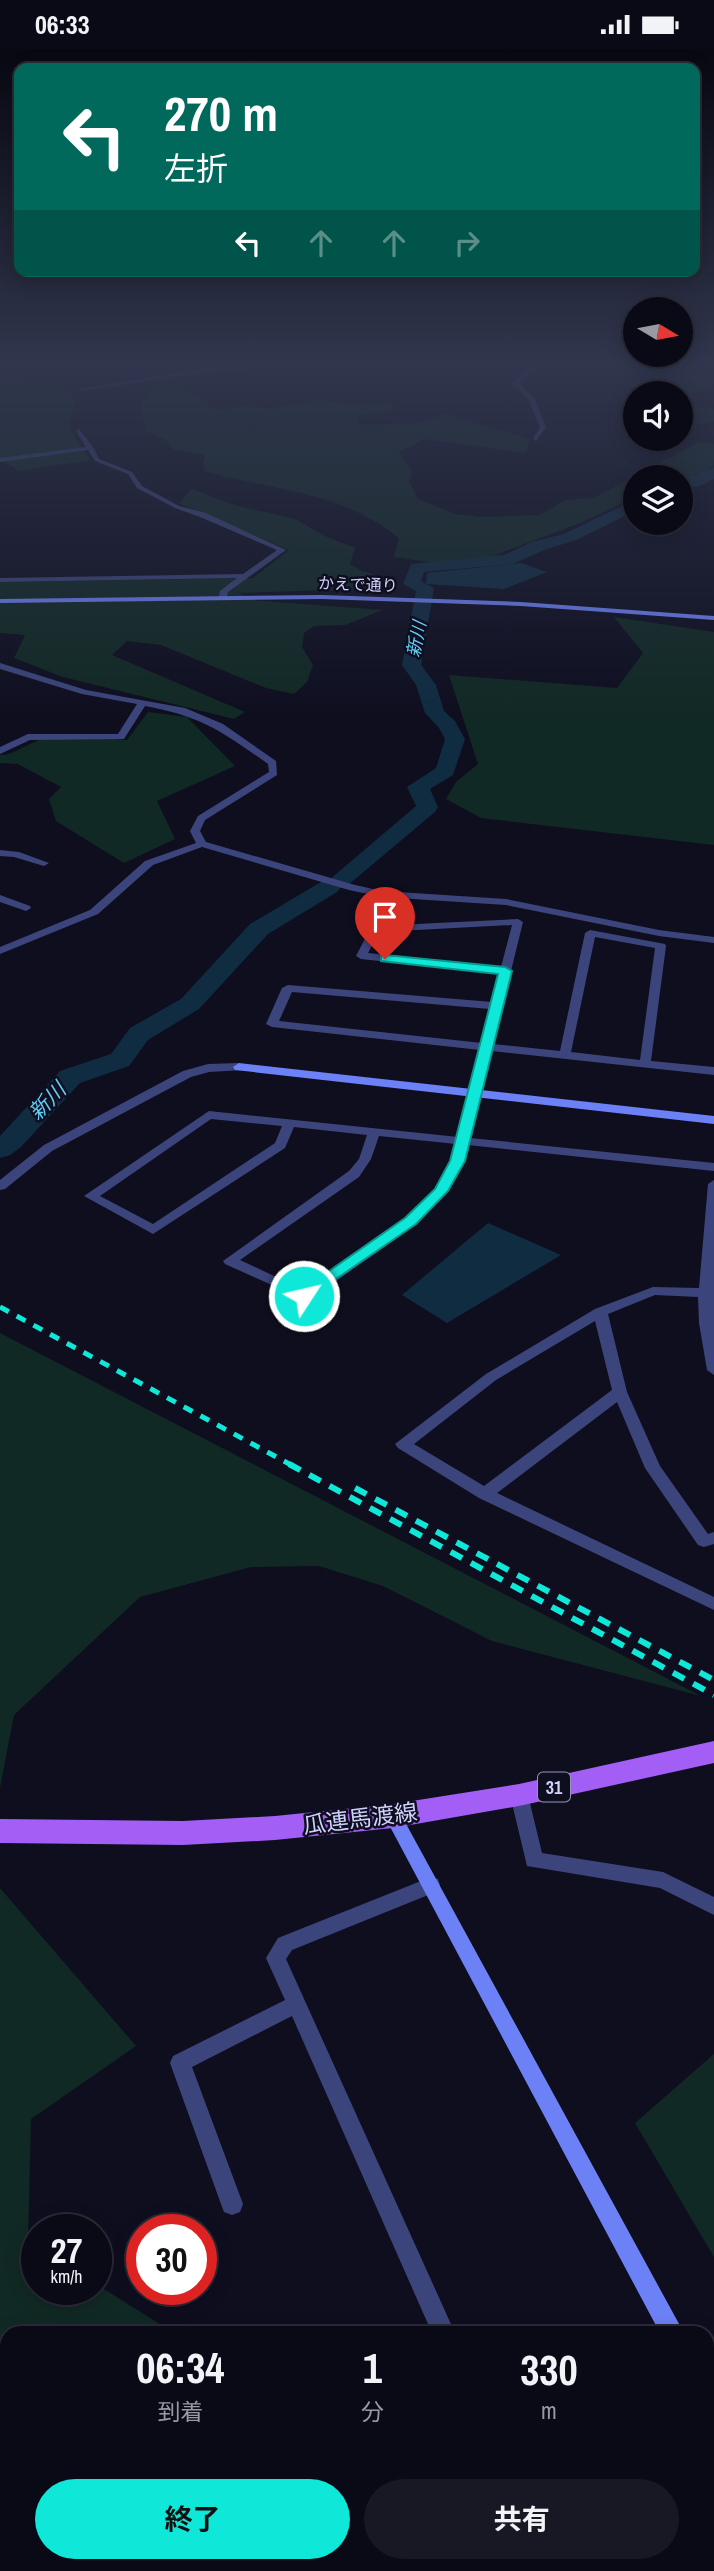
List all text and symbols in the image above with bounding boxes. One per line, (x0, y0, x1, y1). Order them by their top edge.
text: 06:33 (35, 7, 90, 42)
text: 270 m (164, 80, 278, 146)
icon: left (49, 91, 140, 182)
text: 左折 (164, 147, 228, 190)
icon: left (229, 224, 267, 262)
icon: ahead (302, 224, 340, 262)
icon: ahead (375, 224, 413, 262)
icon: right (448, 224, 486, 262)
north arrow (623, 297, 693, 367)
map controls (623, 297, 693, 535)
button: sound (623, 381, 693, 451)
button: layers (623, 465, 693, 535)
street label: かえで通り (318, 572, 398, 596)
water label: 新川 (400, 617, 432, 659)
pin (355, 887, 415, 959)
icon: arrive (366, 898, 404, 936)
water label: 新川 (22, 1074, 73, 1126)
position arrow (267, 1259, 341, 1333)
road number: 31 (538, 1772, 570, 1801)
street label: 瓜連馬渡線 (301, 1796, 419, 1840)
speed limit sign: 30 (126, 2214, 217, 2305)
text: 27 (51, 2227, 82, 2274)
text: km/h (51, 2264, 83, 2289)
text: 06:34 (136, 2340, 224, 2396)
text: 1 (363, 2340, 382, 2396)
text: 330 (520, 2342, 578, 2398)
text: m (541, 2395, 557, 2426)
text: 到着 (157, 2396, 203, 2427)
text: 分 (361, 2396, 384, 2427)
button: 終了 (35, 2479, 350, 2559)
button: 共有 (364, 2479, 679, 2559)

